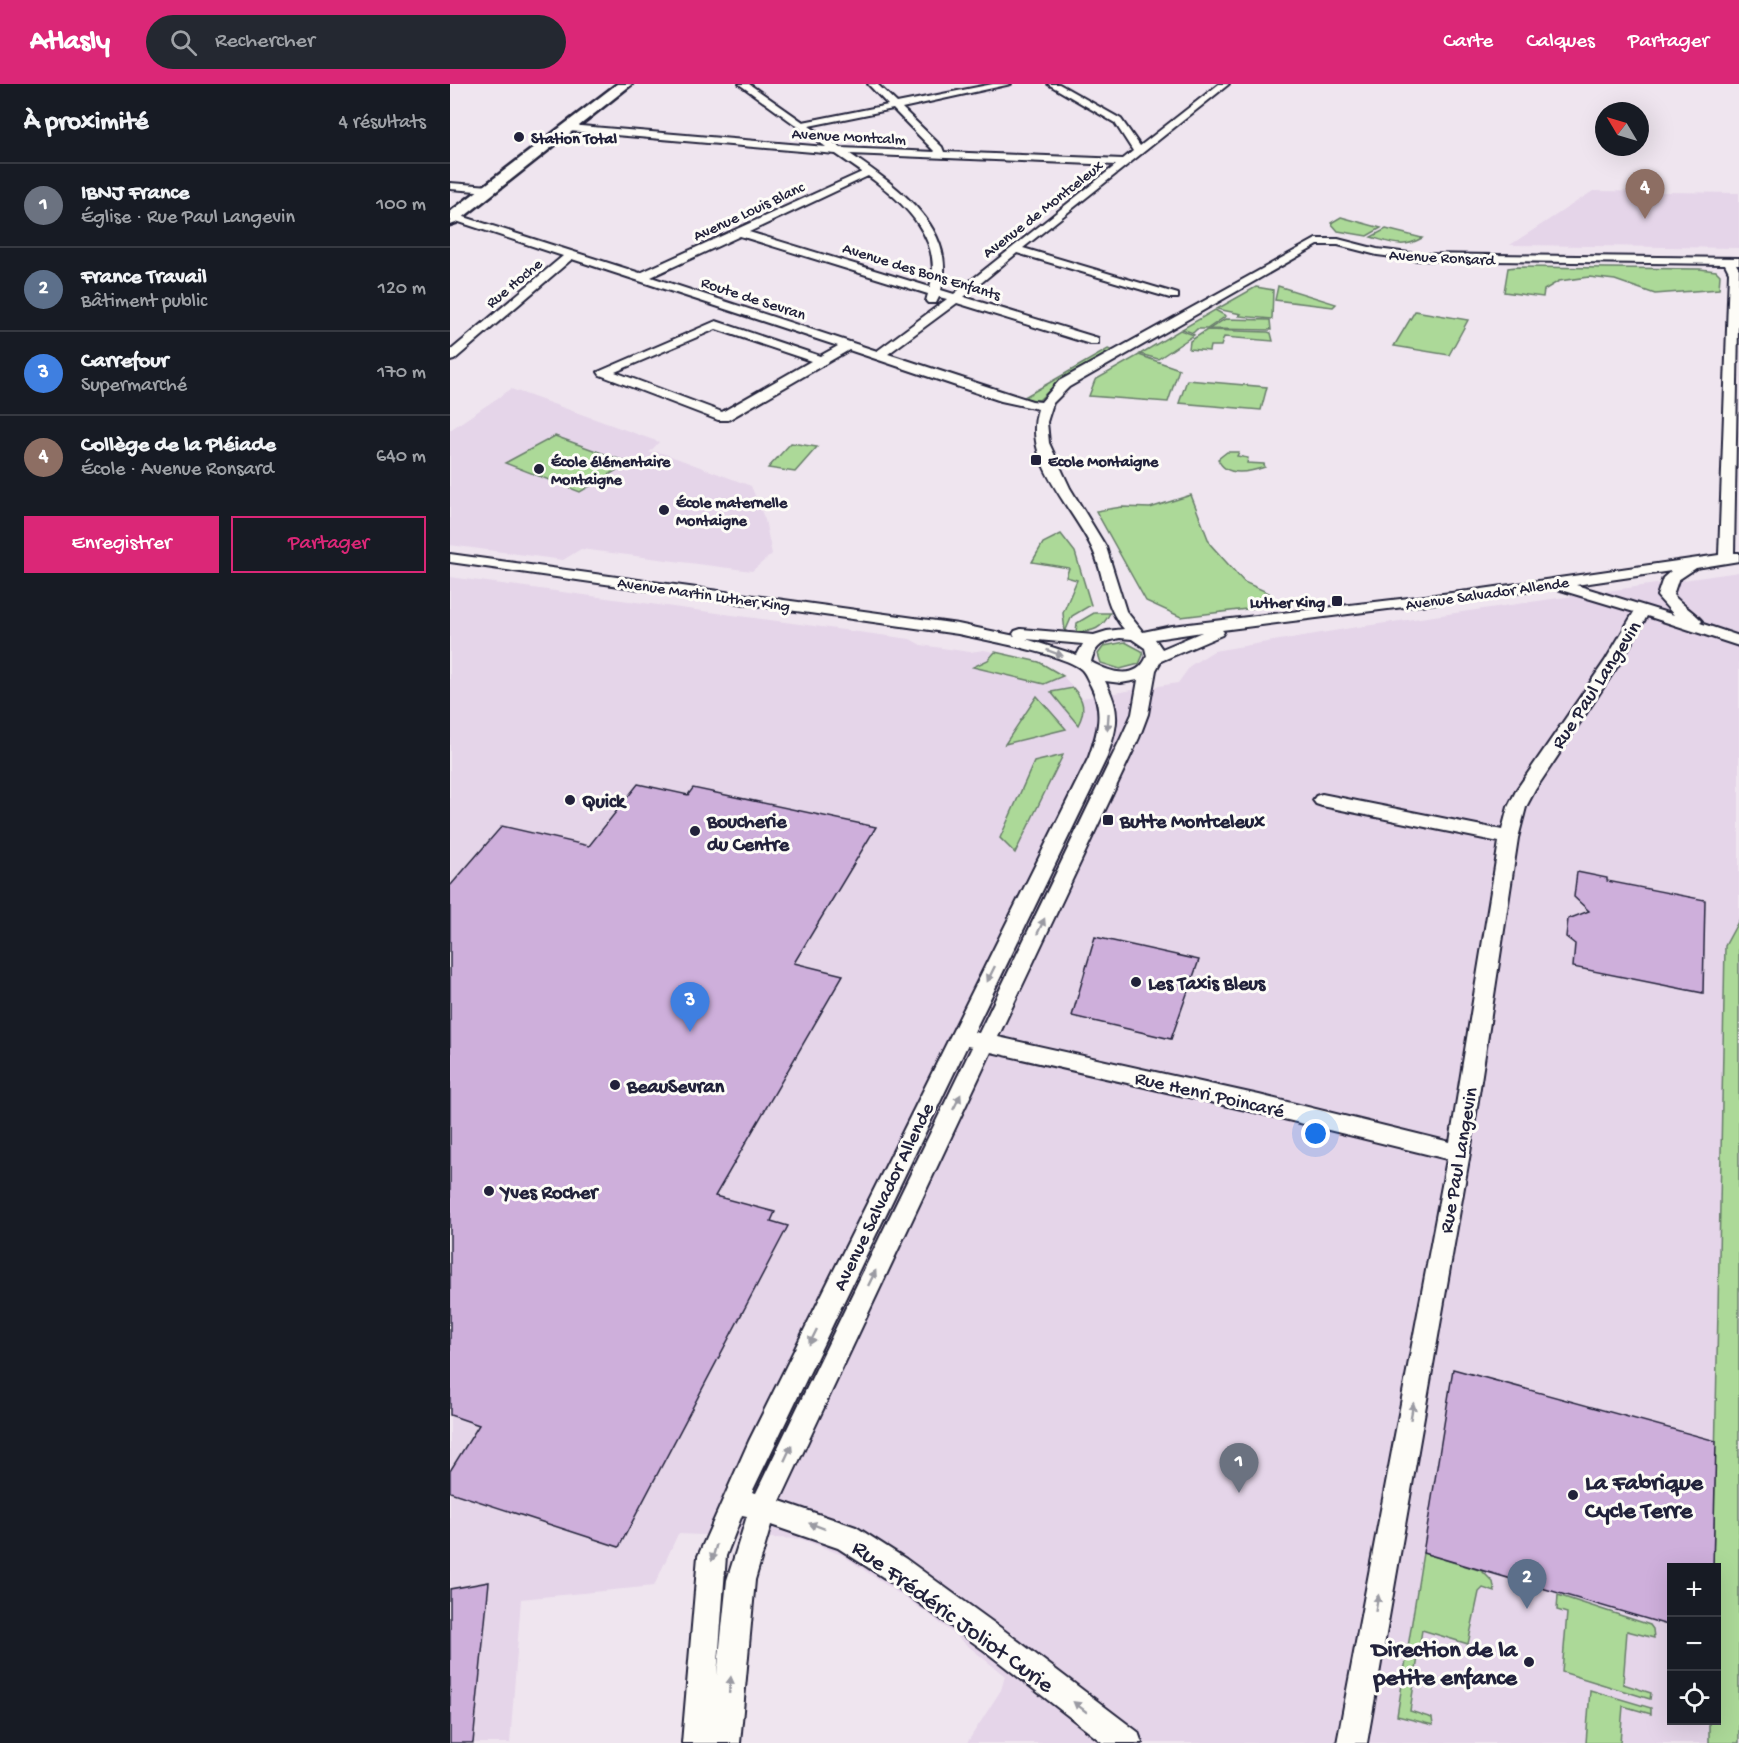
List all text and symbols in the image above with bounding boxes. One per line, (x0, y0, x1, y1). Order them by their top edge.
search box (146, 15, 566, 69)
text: Atlasly (30, 26, 110, 59)
icon: search (167, 26, 200, 59)
text: Rechercher (215, 29, 315, 55)
text: Carte (1443, 30, 1493, 55)
text: Calques (1526, 30, 1595, 55)
text: Partager (1628, 30, 1709, 55)
north arrow (1595, 102, 1649, 156)
text: À proximité (24, 108, 148, 139)
text: 4 résultats (338, 112, 426, 135)
street label: Avenue Montcalm (791, 126, 907, 151)
marker: Station Total (512, 130, 526, 144)
place label: Station Total (531, 131, 617, 150)
street label: Avenue de Montceleux (980, 157, 1109, 264)
pin: 4 (1626, 170, 1664, 219)
street label: Avenue Louis Blanc (691, 179, 809, 247)
text: IBNJ France (81, 181, 189, 207)
text: 1 (39, 194, 48, 217)
text: 100 m (376, 194, 426, 217)
text: Église · Rue Paul Langevin (81, 207, 295, 230)
street label: Avenue des Bons Enfants (840, 240, 1003, 307)
street label: Avenue Ronsard (1388, 247, 1497, 272)
street label: Rue Hoche (483, 255, 548, 314)
text: France Travail (81, 265, 207, 291)
street label: Route de Sevran (698, 274, 808, 326)
text: 2 (39, 278, 48, 301)
text: 120 m (378, 278, 426, 301)
text: Bâtiment public (81, 291, 207, 314)
text: Carrefour (81, 349, 168, 375)
text: 3 (38, 362, 49, 385)
text: 170 m (377, 362, 426, 385)
text: Supermarché (81, 375, 187, 398)
text: Collège de la Pléiade (81, 433, 276, 459)
text: 4 (39, 446, 48, 469)
text: 640 m (376, 446, 426, 469)
place label: École élémentaire Montaigne (551, 453, 671, 491)
marker: Ecole Montaigne (1029, 453, 1043, 467)
place label: Ecole Montaigne (1048, 454, 1159, 473)
text: École · Avenue Ronsard (81, 459, 274, 482)
marker: École élémentaire Montaigne (532, 462, 546, 476)
place label: École maternelle Montaigne (676, 494, 788, 532)
marker: École maternelle Montaigne (657, 503, 671, 517)
button: Enregistrer (24, 516, 219, 573)
button: Partager (231, 516, 426, 573)
street label: Avenue Salvador Allende (1405, 574, 1571, 616)
street label: Avenue Martin Luther King (616, 575, 791, 618)
marker: Luther King (1330, 594, 1344, 608)
place label: Luther King (1250, 595, 1325, 614)
street label: Rue Paul Langevin (1548, 617, 1648, 754)
one-way arrow (1047, 648, 1065, 658)
one-way arrow (1103, 712, 1113, 731)
place label: Quick (582, 792, 627, 815)
marker: Quick (563, 793, 577, 807)
place label: Boucherie du Centre (706, 812, 790, 858)
place label: Butte Montceleux (1119, 812, 1265, 835)
marker: Butte Montceleux (1101, 813, 1115, 827)
marker: Boucherie du Centre (688, 824, 702, 838)
one-way arrow (1037, 918, 1046, 935)
one-way arrow (986, 965, 995, 982)
place label: Les Taxis Bleus (1148, 974, 1267, 997)
marker: Les Taxis Bleus (1129, 975, 1143, 989)
pin: 3 (670, 982, 710, 1032)
street label: Rue Henri Poincaré (1132, 1068, 1287, 1125)
place label: BeauSevran (626, 1077, 725, 1100)
marker: BeauSevran (608, 1078, 622, 1092)
street label: Rue Paul Langevin (1436, 1085, 1485, 1235)
one-way arrow (953, 1094, 962, 1111)
street label: Avenue Salvador Allende (830, 1099, 941, 1295)
your location (1301, 1119, 1330, 1148)
place label: Yves Rocher (499, 1183, 599, 1206)
marker: Yves Rocher (482, 1184, 496, 1198)
one-way arrow (868, 1269, 877, 1286)
one-way arrow (808, 1329, 817, 1346)
one-way arrow (1408, 1401, 1417, 1420)
pin: 1 (1220, 1444, 1258, 1493)
one-way arrow (783, 1445, 792, 1462)
place label: La Fabrique Cycle Terre (1585, 1470, 1704, 1527)
marker: La Fabrique Cycle Terre (1566, 1488, 1580, 1502)
one-way arrow (808, 1521, 826, 1531)
street label: Rue Frédéric Joliot Curie (845, 1535, 1059, 1701)
one-way arrow (709, 1544, 718, 1562)
pin: 2 (1508, 1560, 1546, 1609)
map controls (1667, 1563, 1721, 1725)
button: + (1667, 1563, 1721, 1617)
one-way arrow (1373, 1593, 1382, 1612)
button: − (1667, 1617, 1721, 1671)
place label: Direction de la petite enfance (1370, 1637, 1519, 1694)
marker: Direction de la petite enfance (1522, 1655, 1536, 1669)
button: locate (1667, 1671, 1721, 1725)
one-way arrow (725, 1675, 735, 1694)
one-way arrow (1073, 1702, 1088, 1714)

